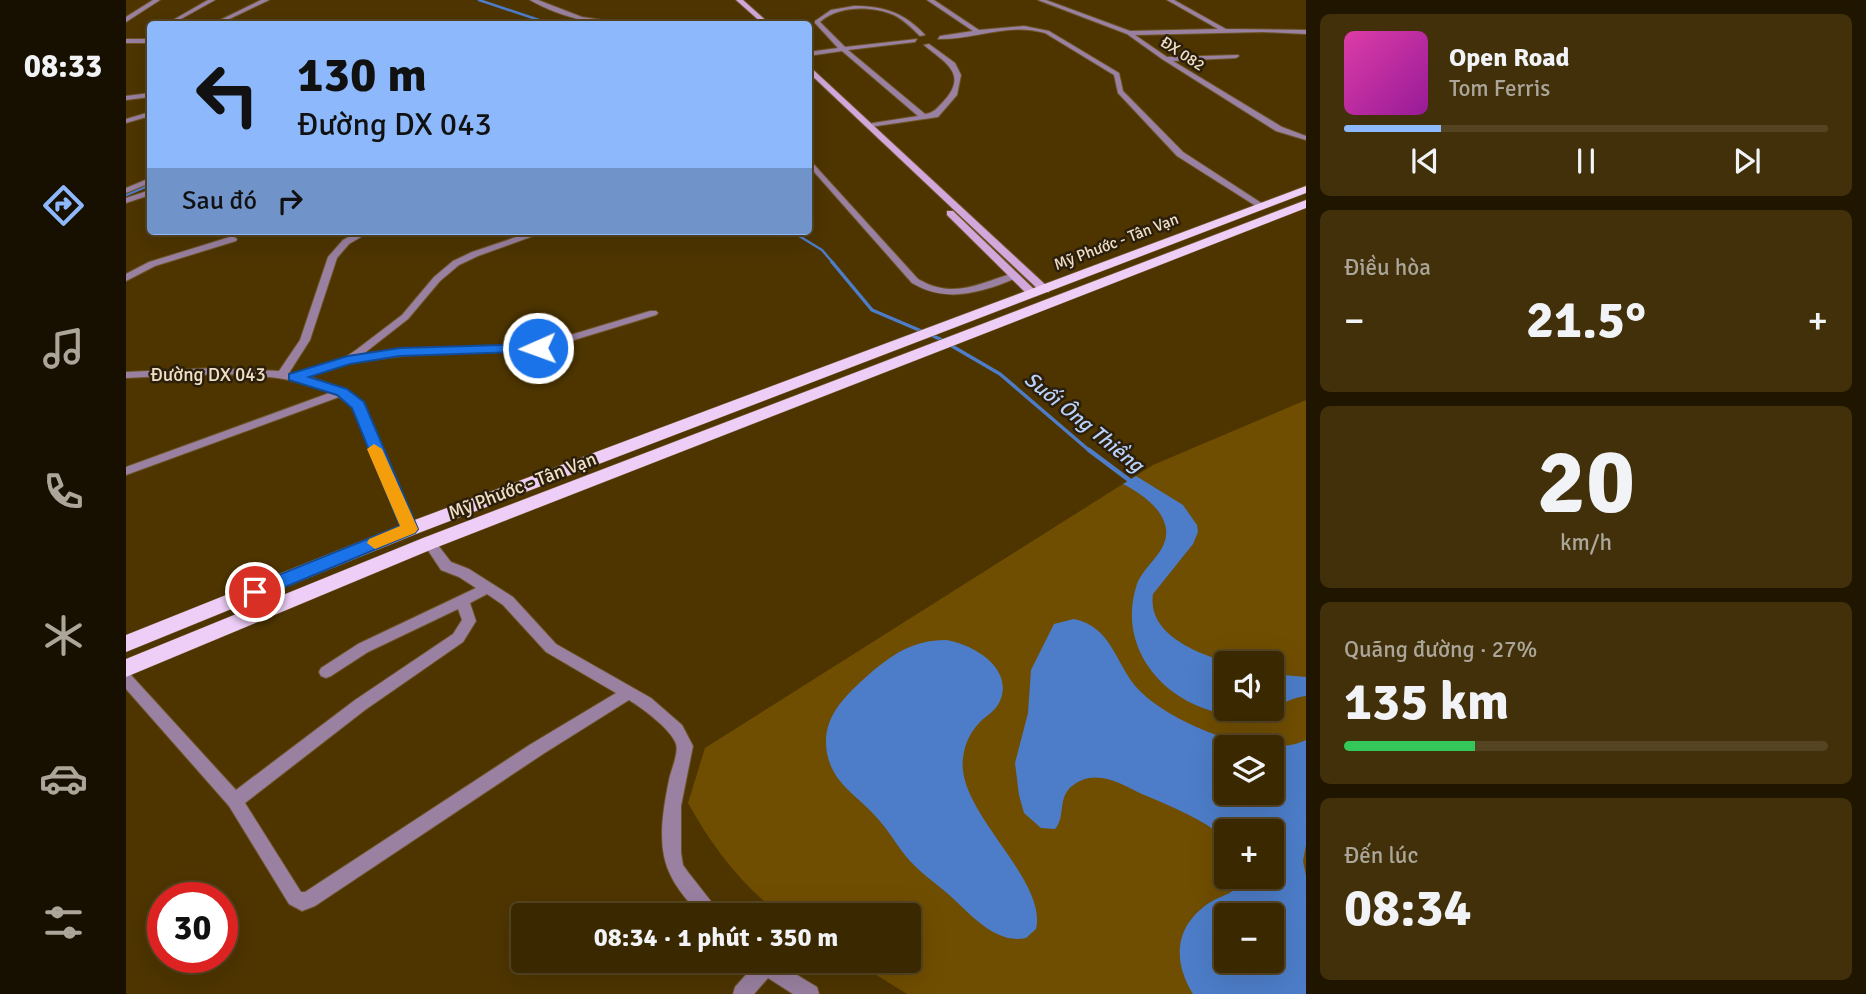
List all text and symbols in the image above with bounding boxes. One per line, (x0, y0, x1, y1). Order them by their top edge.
street label: ĐX 082 (1156, 32, 1209, 76)
text: Open Road (1449, 42, 1570, 74)
text: 130 m (297, 45, 427, 105)
text: 08:33 (24, 47, 102, 86)
icon: left (182, 49, 273, 140)
text: Tom Ferris (1449, 74, 1550, 103)
text: Đường DX 043 (297, 105, 492, 144)
icon: previous (1406, 142, 1444, 180)
icon: pause (1567, 142, 1605, 180)
icon: next (1728, 142, 1766, 180)
icon: directions (39, 181, 88, 230)
icon: right (271, 182, 309, 220)
text: Sau đó (182, 185, 257, 217)
street label: Mỹ Phước - Tân Vạn (1051, 209, 1182, 275)
text: Điều hòa (1344, 253, 1431, 282)
text: 21.5° (1526, 288, 1646, 352)
text: − (1344, 297, 1365, 344)
text: + (1807, 297, 1828, 344)
position arrow (501, 311, 575, 385)
icon: music (39, 324, 88, 373)
street label: Đường DX 043 (150, 363, 266, 387)
water label: Suối Ông Thiềng (1019, 366, 1150, 479)
text: 20 (1537, 426, 1635, 539)
street label: Mỹ Phước - Tân Vạn (445, 447, 600, 525)
icon: phone (39, 467, 88, 516)
text: km/h (1560, 528, 1612, 557)
pin (225, 562, 285, 622)
icon: arrive (236, 573, 274, 611)
icon: climate (39, 611, 88, 660)
text: Quãng đường · 27% (1344, 635, 1537, 664)
map controls (1214, 651, 1284, 973)
button: sound (1214, 651, 1284, 721)
text: 135 km (1344, 670, 1509, 734)
button: layers (1214, 735, 1284, 805)
icon: car (39, 754, 88, 803)
button: + (1214, 819, 1284, 889)
text: Đến lúc (1344, 841, 1418, 870)
text: 08:34 (1344, 876, 1472, 940)
speed limit sign: 30 (147, 882, 238, 973)
icon: filters (39, 898, 88, 947)
button: − (1214, 903, 1284, 973)
text: 08:34 · 1 phút · 350 m (594, 922, 838, 954)

